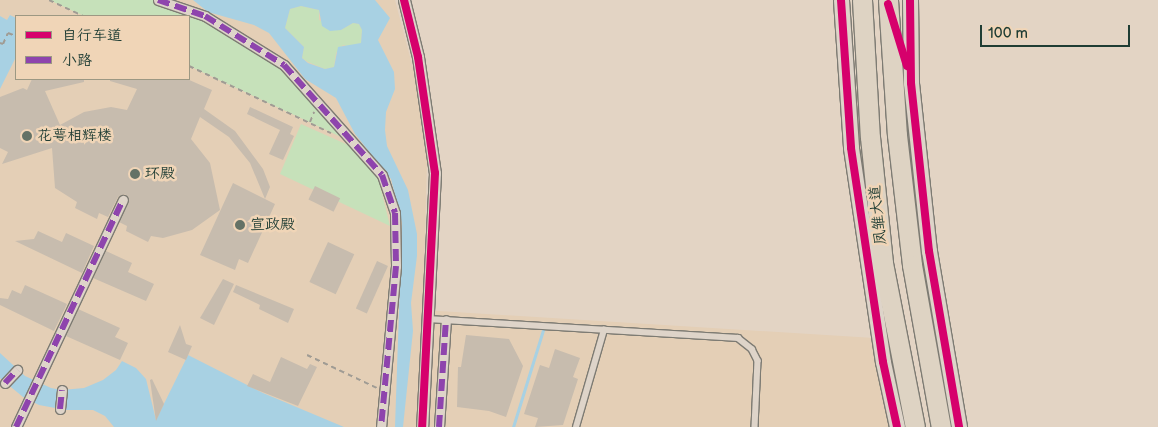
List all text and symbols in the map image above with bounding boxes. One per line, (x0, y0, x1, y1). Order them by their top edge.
legend (15, 15, 190, 80)
scale bar (983, 15, 1133, 47)
text: 100 m (988, 24, 1028, 43)
text: 自行车道 (62, 26, 122, 45)
text: 小路 (62, 51, 92, 70)
place label: 花萼相辉楼 (37, 127, 112, 145)
marker: 花萼相辉楼 (21, 130, 33, 142)
place label: 环殿 (145, 165, 175, 183)
marker: 环殿 (129, 168, 141, 180)
street label: 凤雏大道 (866, 184, 890, 246)
place label: 宣政殿 (250, 216, 295, 234)
marker: 宣政殿 (234, 219, 246, 231)

